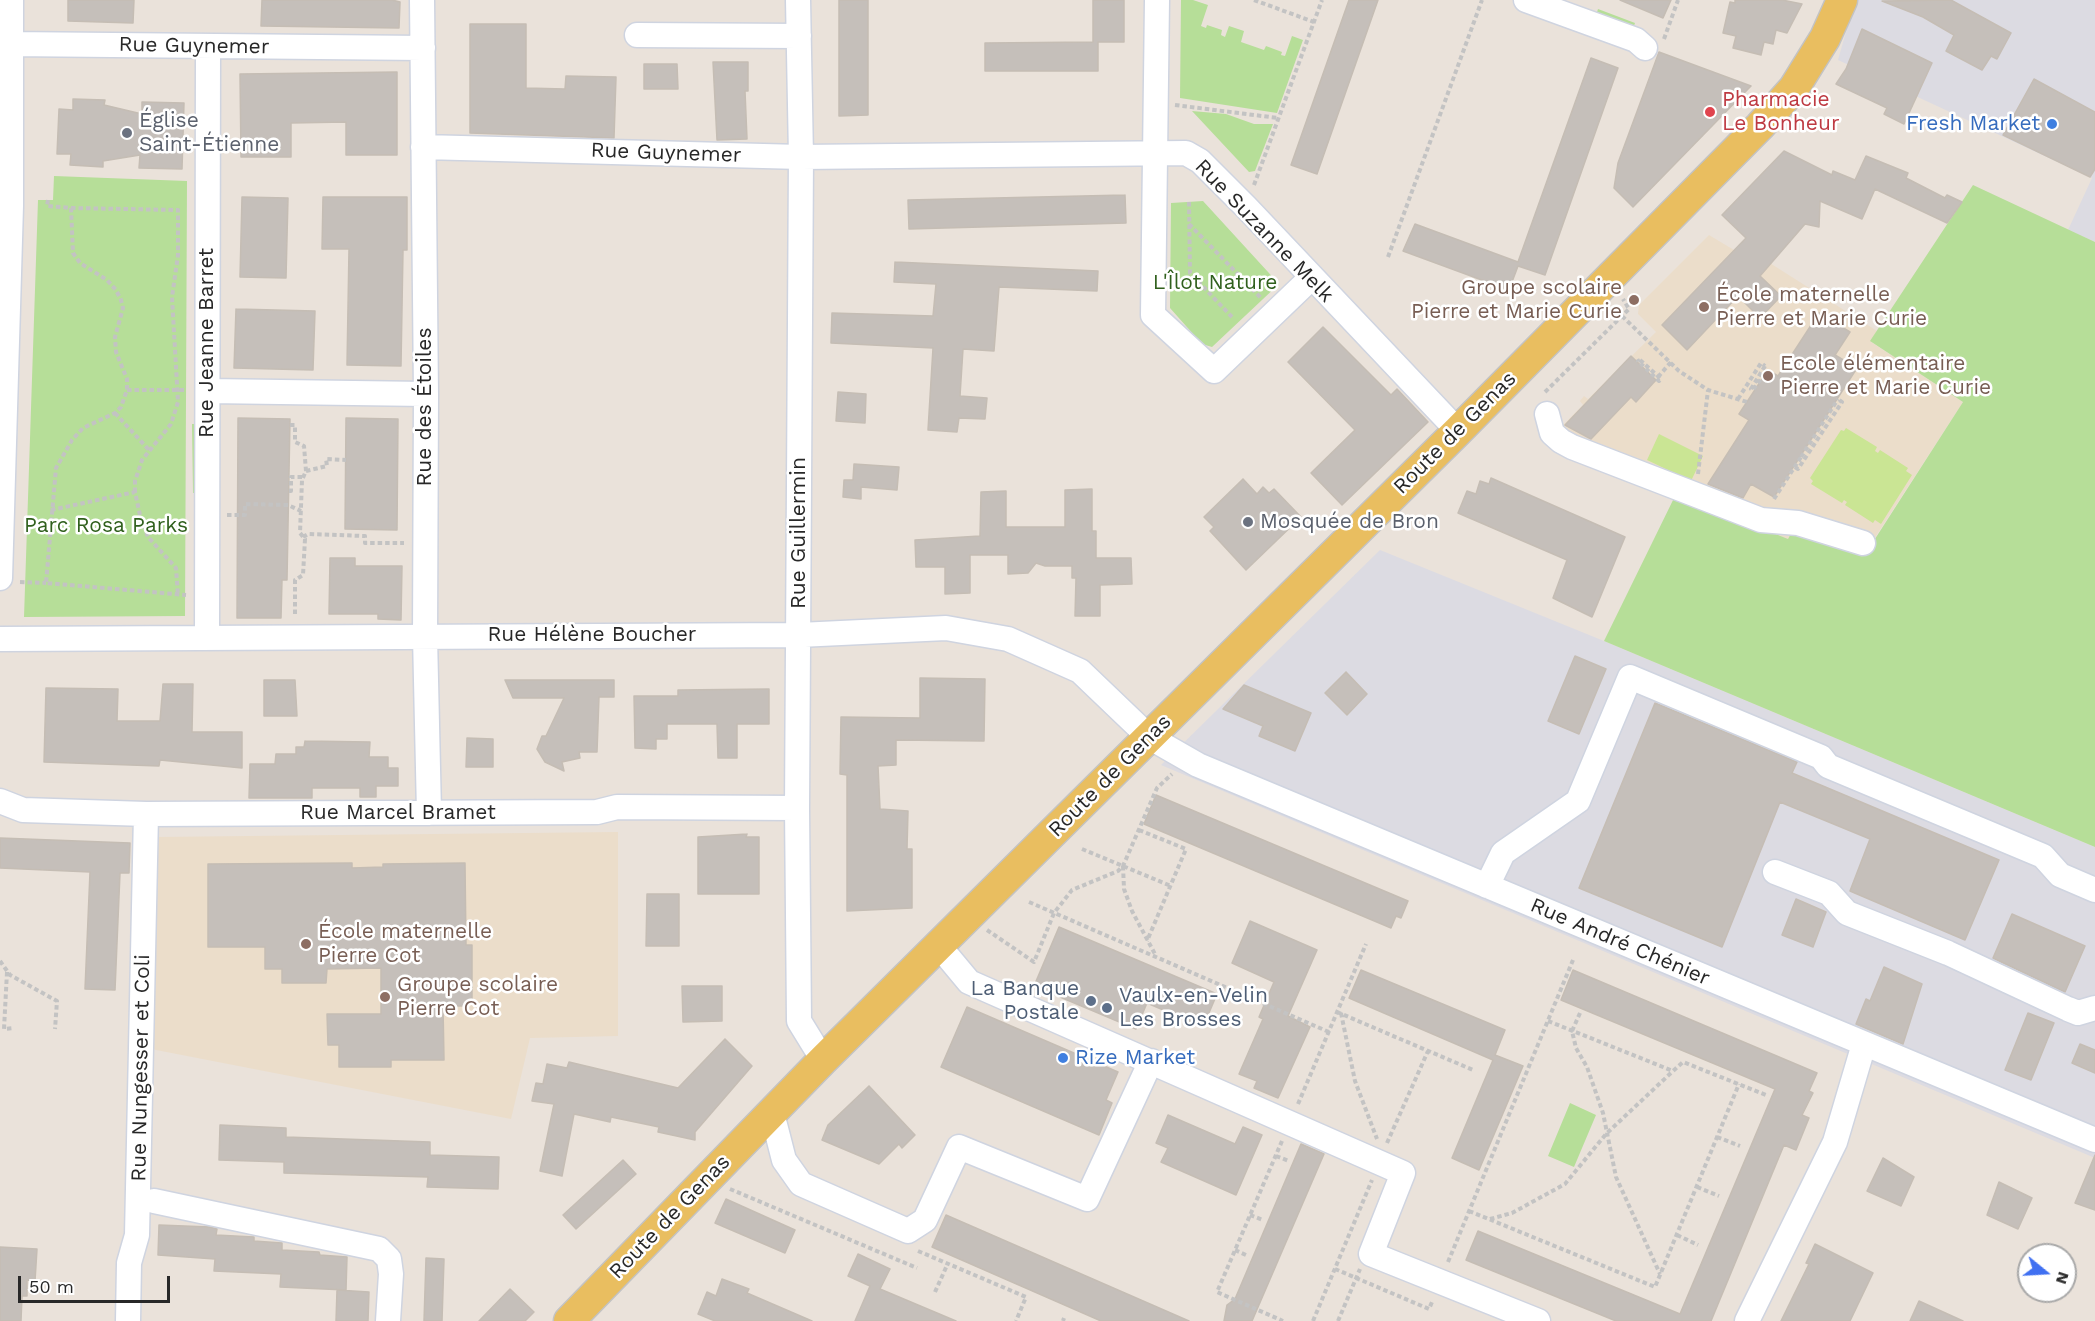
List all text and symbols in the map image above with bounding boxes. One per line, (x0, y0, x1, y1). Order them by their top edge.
street label: Rue Guynemer (118, 32, 270, 60)
place label: Pharmacie Le Bonheur (1722, 87, 1839, 137)
marker: Pharmacie Le Bonheur (1703, 105, 1717, 119)
place label: Église Saint-Étienne (139, 108, 279, 158)
place label: Fresh Market (1906, 111, 2040, 137)
marker: Fresh Market (2045, 117, 2059, 131)
marker: Église Saint-Étienne (120, 126, 134, 140)
street label: Rue Guynemer (590, 138, 742, 168)
street label: Rue Suzanne Melk (1189, 154, 1339, 308)
street label: Rue Jeanne Barret (194, 248, 220, 438)
park label: L'Îlot Nature (1153, 270, 1277, 296)
place label: Groupe scolaire Pierre et Marie Curie (1411, 275, 1622, 325)
place label: École maternelle Pierre et Marie Curie (1716, 282, 1927, 332)
marker: Groupe scolaire Pierre et Marie Curie (1627, 293, 1641, 307)
marker: École maternelle Pierre et Marie Curie (1697, 300, 1711, 314)
street label: Rue des Étoiles (412, 327, 438, 487)
place label: Ecole élémentaire Pierre et Marie Curie (1780, 351, 1991, 401)
street label: Route de Genas (1388, 366, 1522, 500)
marker: Ecole élémentaire Pierre et Marie Curie (1761, 369, 1775, 383)
street label: Rue Guillermin (786, 457, 812, 609)
place label: Mosquée de Bron (1260, 509, 1439, 535)
park label: Parc Rosa Parks (24, 513, 188, 539)
marker: Mosquée de Bron (1241, 515, 1255, 529)
street label: Rue Hélène Boucher (488, 622, 696, 648)
street label: Route de Genas (1043, 709, 1177, 843)
street label: Rue Marcel Bramet (300, 800, 496, 826)
street label: Rue André Chénier (1527, 893, 1713, 991)
place label: École maternelle Pierre Cot (318, 919, 492, 969)
marker: École maternelle Pierre Cot (299, 937, 313, 951)
street label: Rue Nungesser et Coli (126, 954, 156, 1182)
place label: Groupe scolaire Pierre Cot (397, 972, 558, 1022)
place label: La Banque Postale (971, 976, 1079, 1026)
place label: Vaulx-en-Velin Les Brosses (1119, 983, 1268, 1033)
marker: Groupe scolaire Pierre Cot (378, 990, 392, 1004)
marker: La Banque Postale (1084, 994, 1098, 1008)
marker: Vaulx-en-Velin Les Brosses (1100, 1001, 1114, 1015)
place label: Rize Market (1075, 1045, 1195, 1071)
marker: Rize Market (1056, 1051, 1070, 1065)
street label: Route de Genas (604, 1150, 736, 1284)
north arrow (2017, 1243, 2077, 1303)
scale bar (21, 1264, 172, 1302)
text: N (2052, 1270, 2074, 1287)
text: 50 m (29, 1276, 74, 1297)

